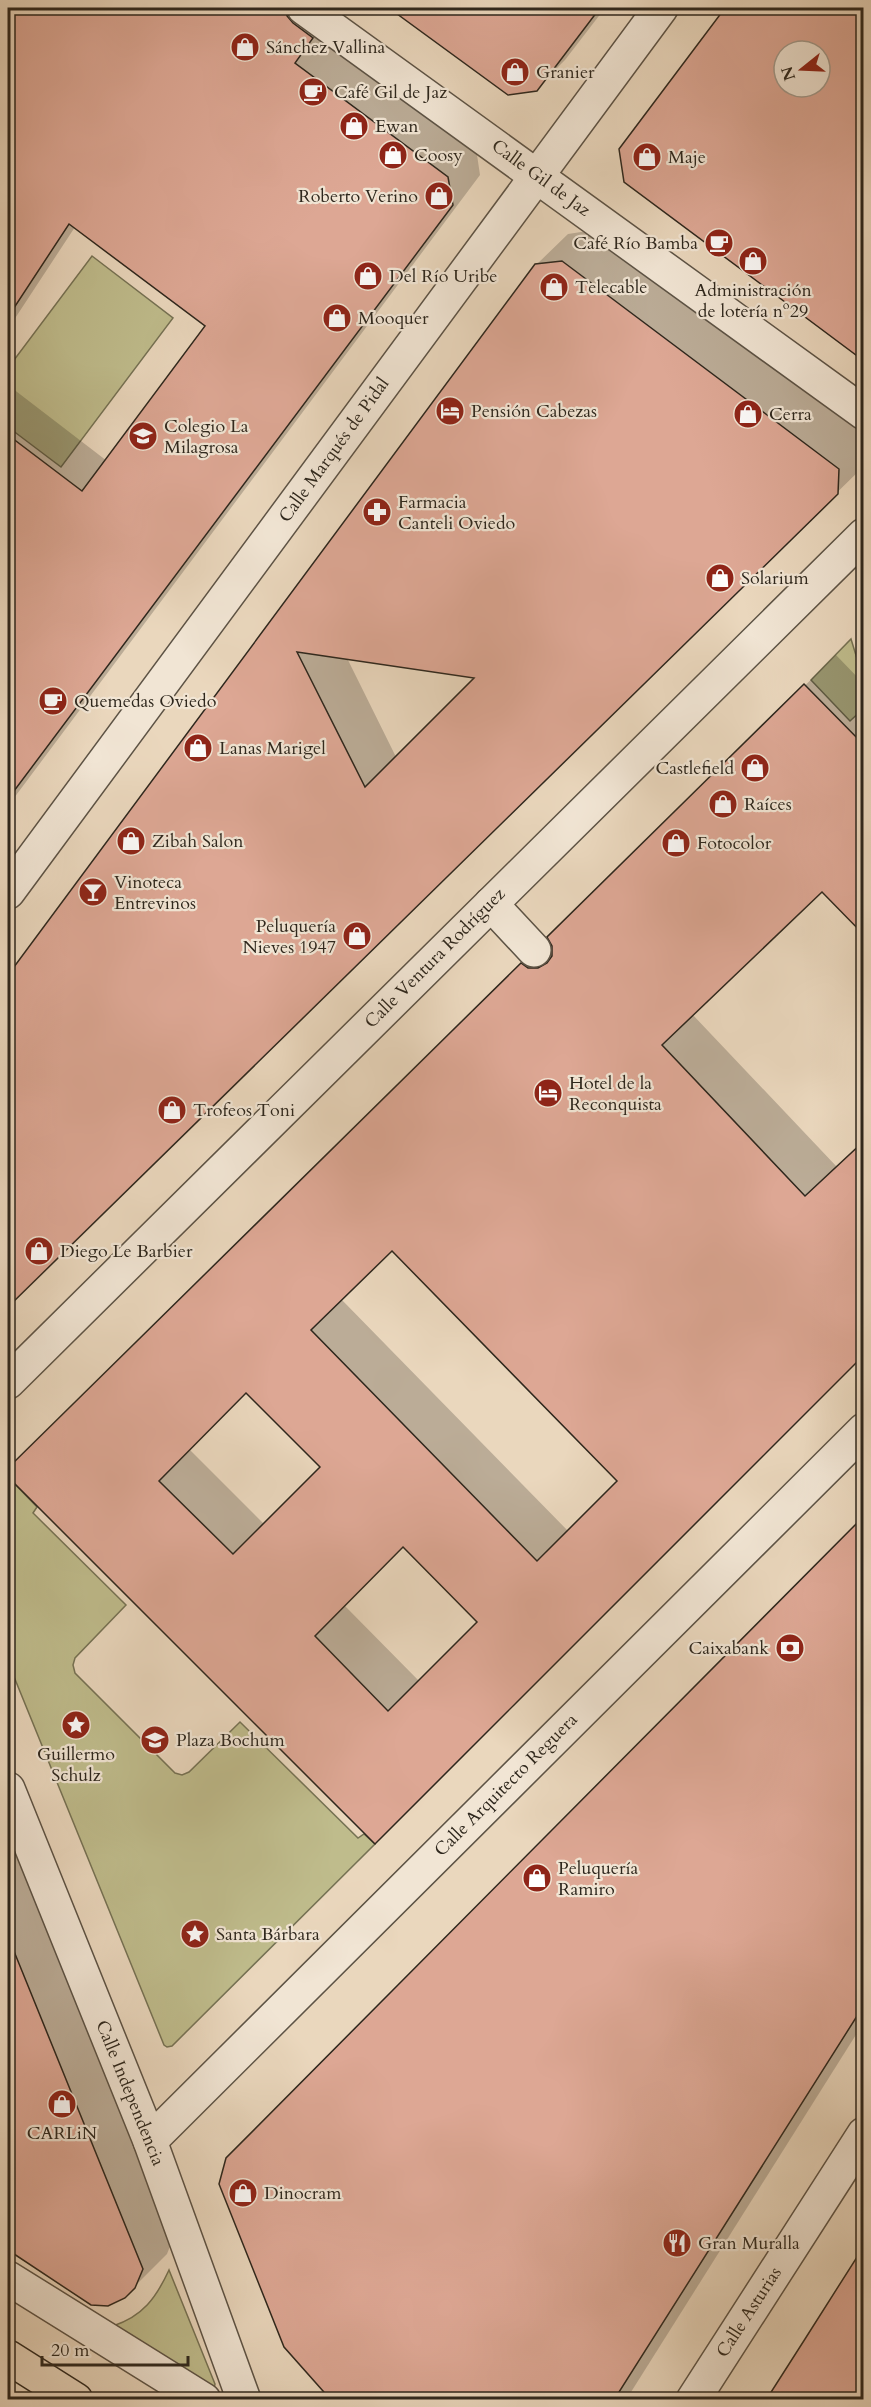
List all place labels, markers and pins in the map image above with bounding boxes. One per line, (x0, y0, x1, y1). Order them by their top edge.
shop icon: Sánchez Vallina (229, 31, 261, 63)
place label: Sánchez Vallina (266, 35, 386, 60)
shop icon: Granier (499, 56, 531, 88)
place label: Granier (536, 60, 595, 85)
cafe icon: Café Gil de Jaz (297, 76, 329, 108)
place label: Café Gil de Jaz (334, 80, 447, 105)
shop icon: Ewan (338, 110, 370, 142)
place label: Ewan (375, 114, 419, 139)
shop icon: Coosy (377, 139, 409, 171)
shop icon: Maje (631, 141, 663, 173)
place label: Coosy (414, 143, 463, 168)
place label: Maje (668, 145, 706, 170)
shop icon: Roberto Verino (423, 180, 455, 212)
place label: Roberto Verino (298, 184, 418, 209)
cafe icon: Café Río Bamba (703, 227, 735, 259)
place label: Café Río Bamba (573, 231, 698, 256)
shop icon: Administración de lotería nº29 (737, 245, 769, 277)
shop icon: Del Río Uribe (352, 260, 384, 292)
place label: Del Río Uribe (389, 264, 497, 289)
shop icon: Telecable (538, 271, 570, 303)
place label: Telecable (575, 275, 648, 300)
place label: Administración de lotería nº29 (694, 278, 812, 324)
shop icon: Mooquer (321, 302, 353, 334)
place label: Mooquer (358, 306, 429, 331)
hotel icon: Pensión Cabezas (434, 395, 466, 427)
shop icon: Cerra (732, 398, 764, 430)
place label: Pensión Cabezas (471, 399, 597, 424)
place label: Cerra (769, 402, 812, 427)
place label: Colegio La Milagrosa (164, 414, 249, 460)
school or university icon: Colegio La Milagrosa (127, 420, 159, 452)
place label: Farmacia Canteli Oviedo (398, 490, 516, 536)
pharmacy icon: Farmacia Canteli Oviedo (361, 496, 393, 528)
shop icon: Solarium (704, 562, 736, 594)
place label: Solarium (741, 566, 810, 591)
cafe icon: Quemedas Oviedo (37, 685, 69, 717)
place label: Quemedas Oviedo (74, 689, 217, 714)
shop icon: Lanas Marigel (182, 732, 214, 764)
place label: Lanas Marigel (219, 736, 326, 761)
shop icon: Castlefield (739, 752, 771, 784)
place label: Castlefield (656, 756, 734, 781)
shop icon: Raíces (707, 788, 739, 820)
place label: Raíces (744, 792, 792, 817)
shop icon: Zibah Salon (115, 825, 147, 857)
shop icon: Fotocolor (660, 827, 692, 859)
place label: Zibah Salon (152, 829, 244, 854)
place label: Fotocolor (697, 831, 772, 856)
place label: Vinoteca Entrevinos (114, 870, 196, 916)
bar icon: Vinoteca Entrevinos (77, 876, 109, 908)
place label: Peluquería Nieves 1947 (242, 914, 336, 960)
shop icon: Peluquería Nieves 1947 (341, 920, 373, 952)
place label: Hotel de la Reconquista (569, 1071, 662, 1117)
hotel icon: Hotel de la Reconquista (532, 1077, 564, 1109)
shop icon: Trofeos Toni (156, 1094, 188, 1126)
place label: Trofeos Toni (193, 1098, 295, 1123)
shop icon: Diego Le Barbier (23, 1235, 55, 1267)
place label: Diego Le Barbier (60, 1239, 193, 1264)
bank icon: Caixabank (774, 1632, 806, 1664)
place label: Caixabank (688, 1636, 769, 1661)
place icon: Guillermo Schulz (60, 1709, 92, 1741)
school or university icon: Plaza Bochum (139, 1724, 171, 1756)
place label: Plaza Bochum (176, 1728, 286, 1753)
place label: Guillermo Schulz (37, 1742, 115, 1788)
place label: Peluquería Ramiro (558, 1856, 639, 1902)
shop icon: Peluquería Ramiro (521, 1862, 553, 1894)
place icon: Santa Bárbara (179, 1918, 211, 1950)
place label: Santa Bárbara (216, 1922, 320, 1947)
shop icon: CARLiN (46, 2088, 78, 2120)
place label: CARLiN (27, 2121, 98, 2146)
shop icon: Dinocram (227, 2177, 259, 2209)
place label: Dinocram (264, 2181, 342, 2206)
restaurant icon: Gran Muralla (661, 2227, 693, 2259)
place label: Gran Muralla (698, 2231, 800, 2256)

